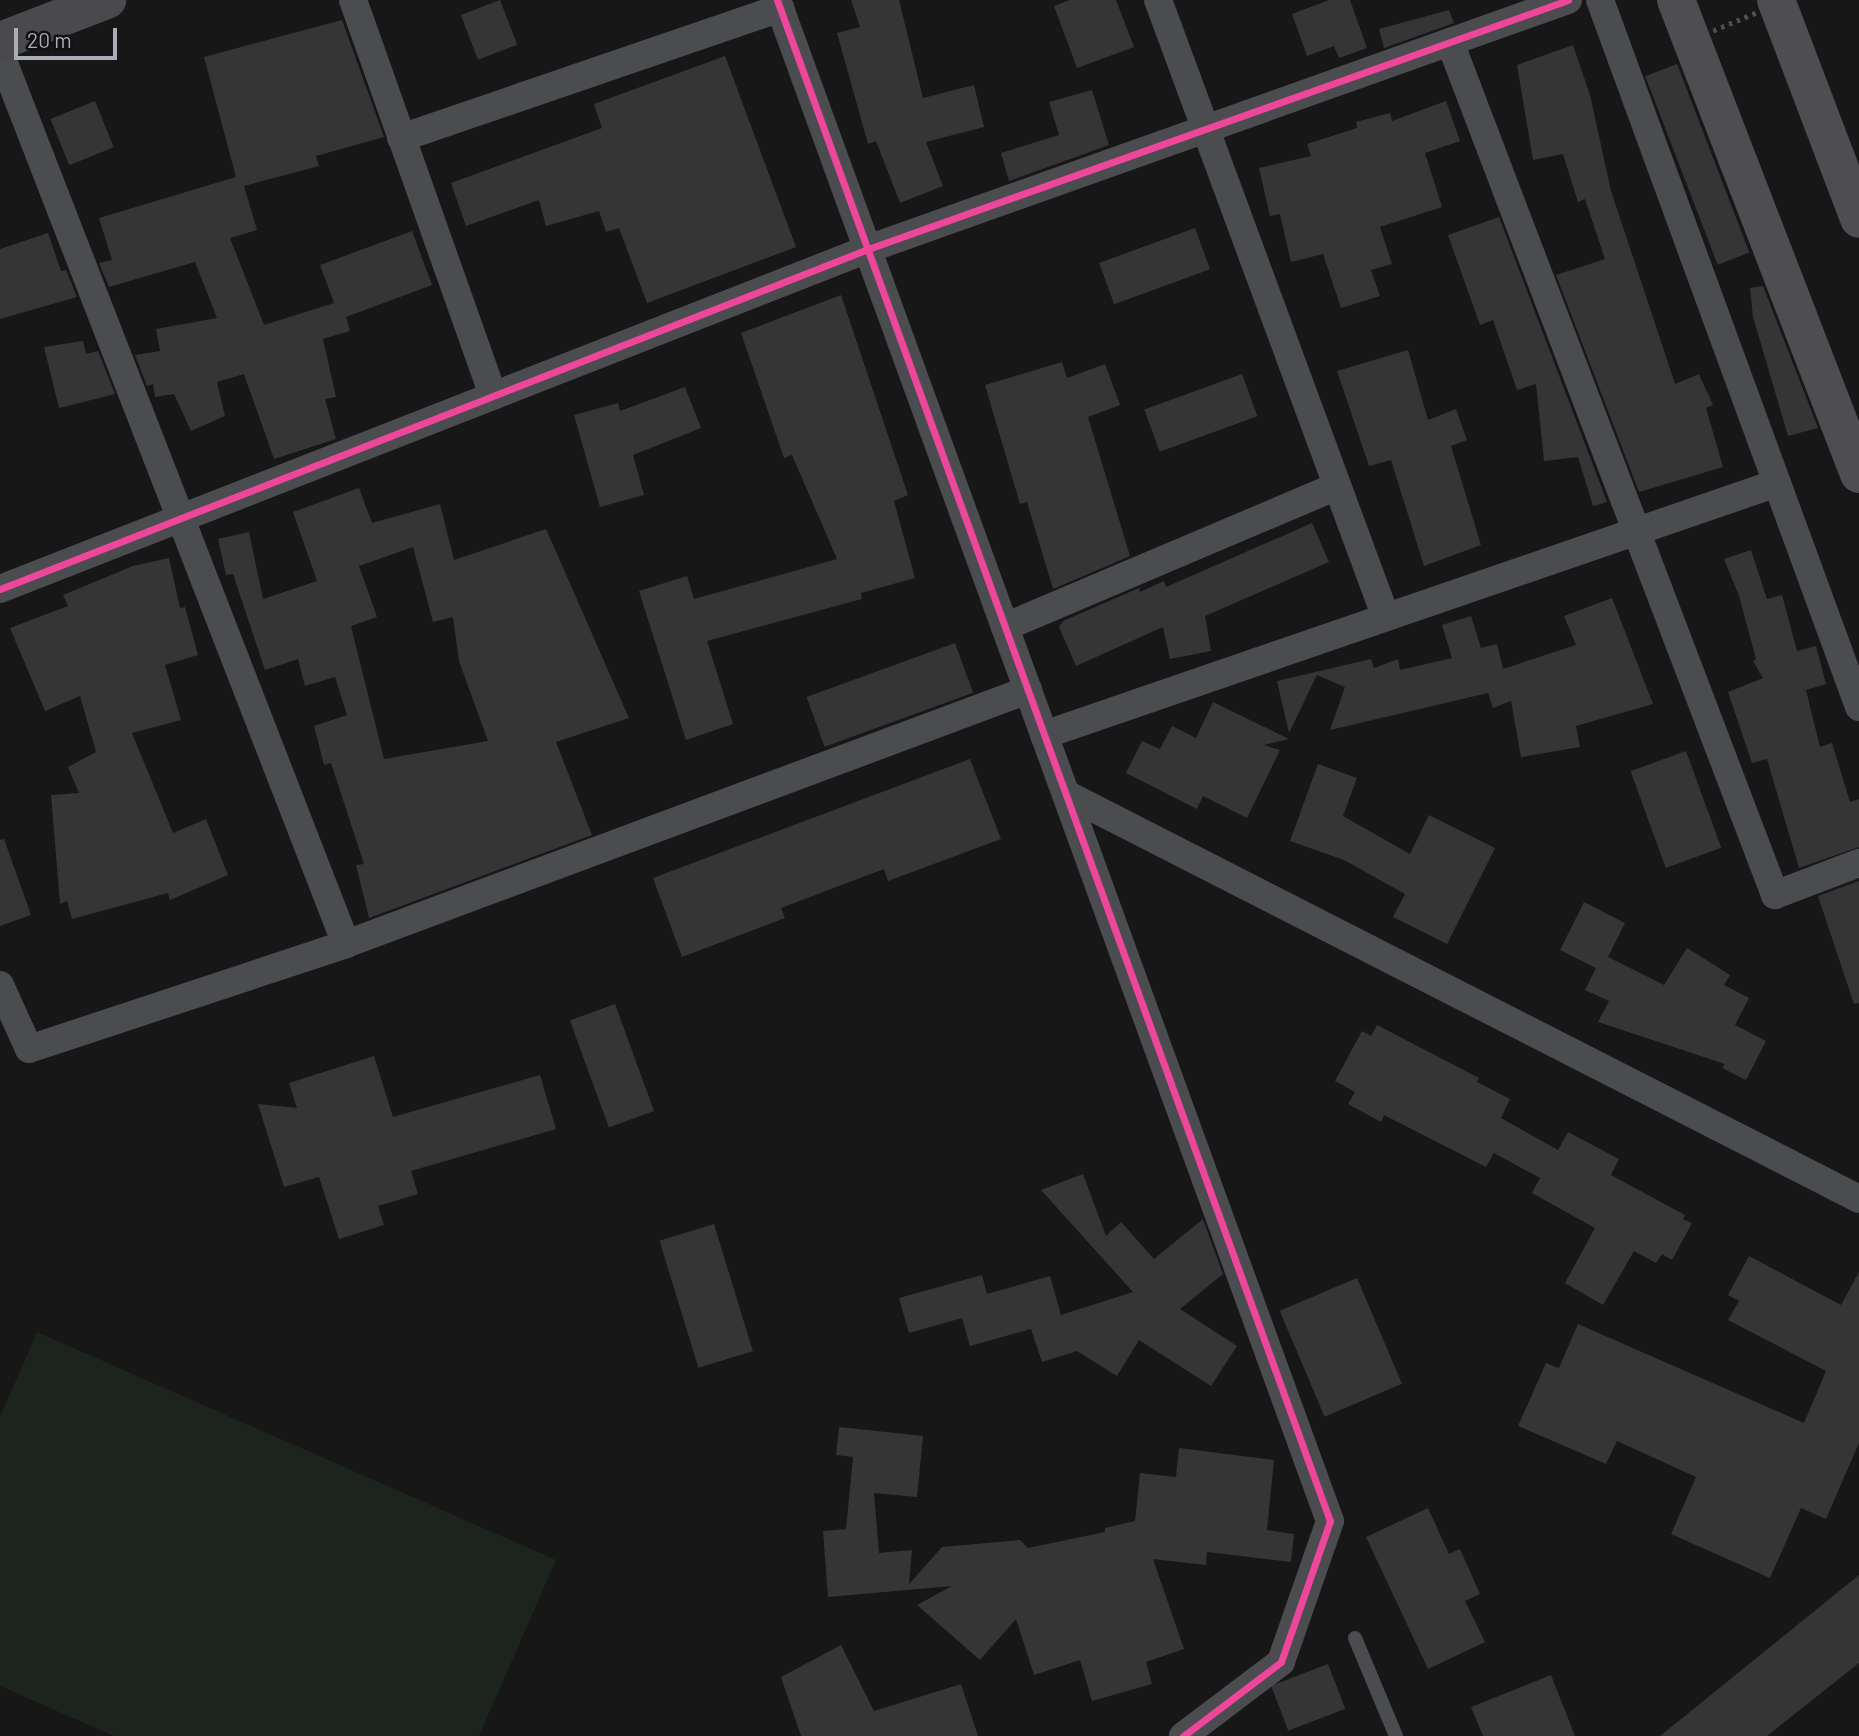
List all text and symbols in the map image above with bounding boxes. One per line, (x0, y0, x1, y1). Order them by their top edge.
scale bar (18, 14, 121, 58)
text: 20 m (27, 27, 72, 52)

